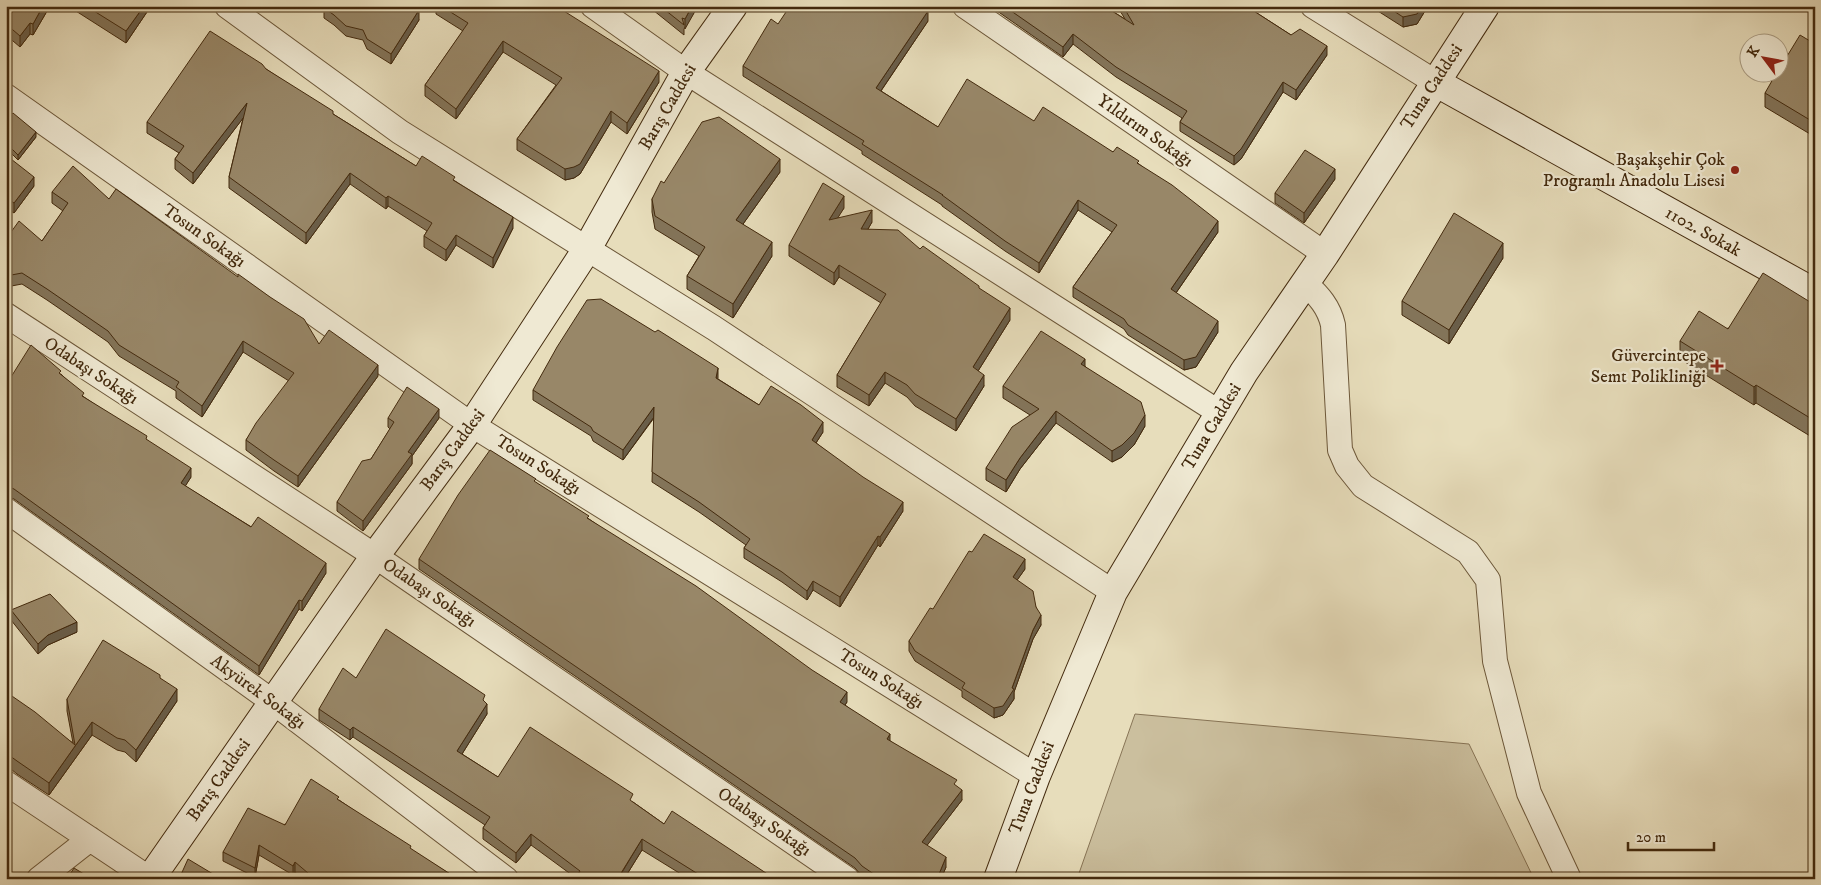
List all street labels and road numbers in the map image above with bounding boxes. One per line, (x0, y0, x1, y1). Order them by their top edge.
street label: Tuna Caddesi (1396, 40, 1468, 134)
street label: Barış Caddesi (634, 60, 702, 154)
street label: Yıldırım Sokağı (1093, 90, 1197, 172)
street label: Tosun Sokağı (158, 199, 250, 273)
street label: 1102. Sokak (1661, 202, 1745, 262)
street label: Odabaşı Sokağı (40, 332, 142, 410)
street label: Tuna Caddesi (1177, 380, 1247, 474)
street label: Barış Caddesi (416, 405, 490, 495)
street label: Tosun Sokağı (491, 430, 585, 500)
street label: Odabaşı Sokağı (378, 554, 480, 632)
street label: Tosun Sokağı (834, 644, 928, 714)
street label: Akyürek Sokağı (206, 650, 310, 734)
street label: Barış Caddesi (182, 734, 256, 826)
street label: Tuna Caddesi (1004, 739, 1060, 837)
street label: Odabaşı Sokağı (713, 783, 815, 861)

